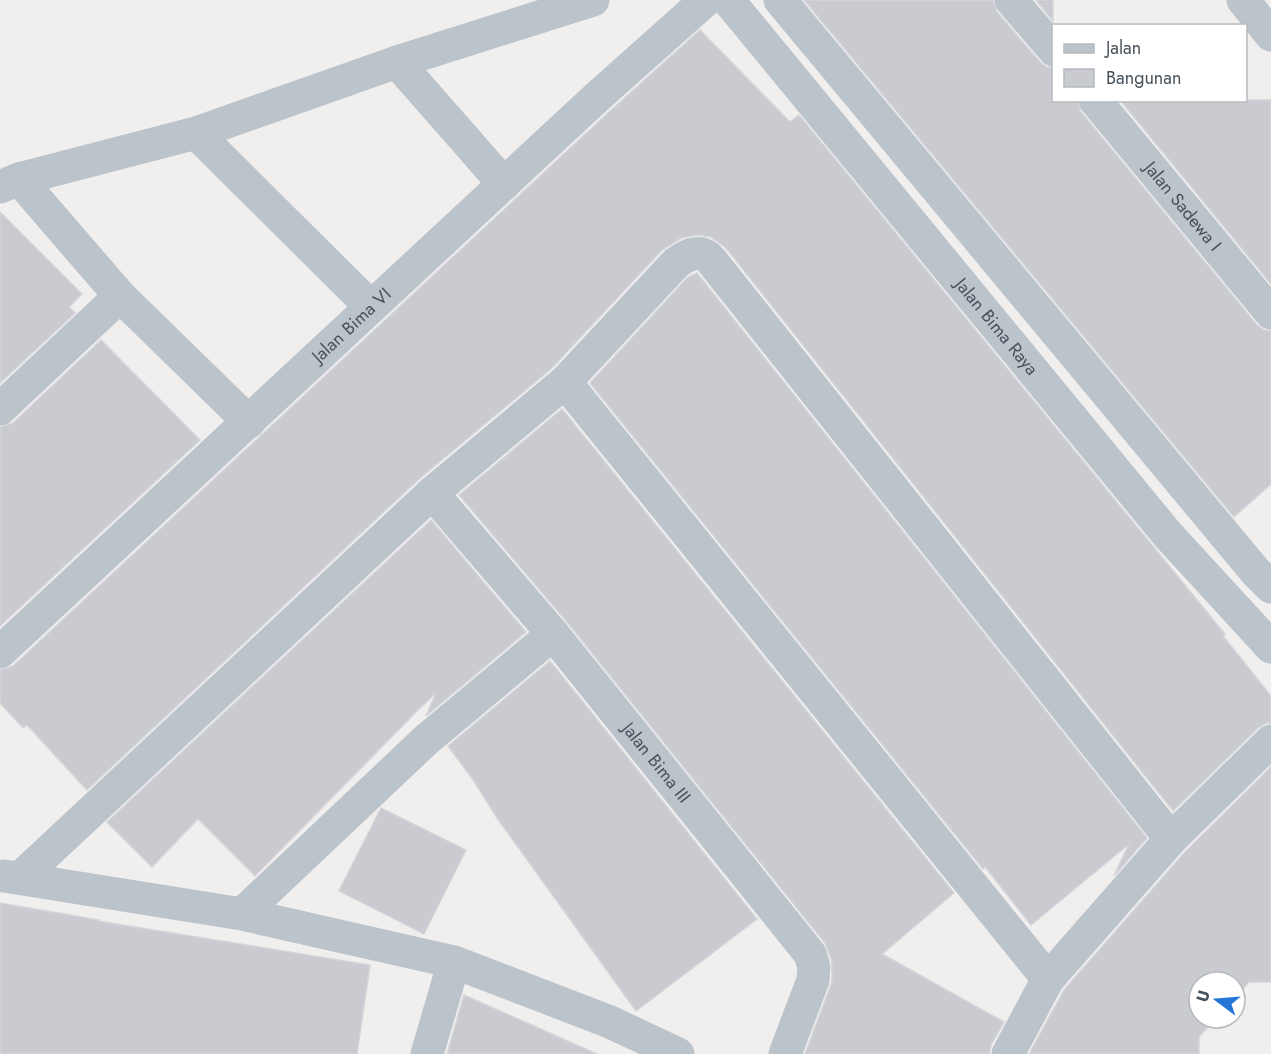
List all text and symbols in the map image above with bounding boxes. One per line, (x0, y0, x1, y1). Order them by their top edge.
legend (1052, 24, 1247, 102)
text: Jalan (1104, 35, 1141, 61)
text: Bangunan (1106, 65, 1181, 91)
street label: Jalan Sadewa I (1137, 154, 1228, 257)
street label: Jalan Bima Raya (948, 271, 1044, 381)
street label: Jalan Bima VI (305, 282, 397, 370)
street label: Jalan Bima III (615, 715, 697, 809)
north arrow (1187, 970, 1247, 1030)
text: U (1190, 987, 1216, 1005)

